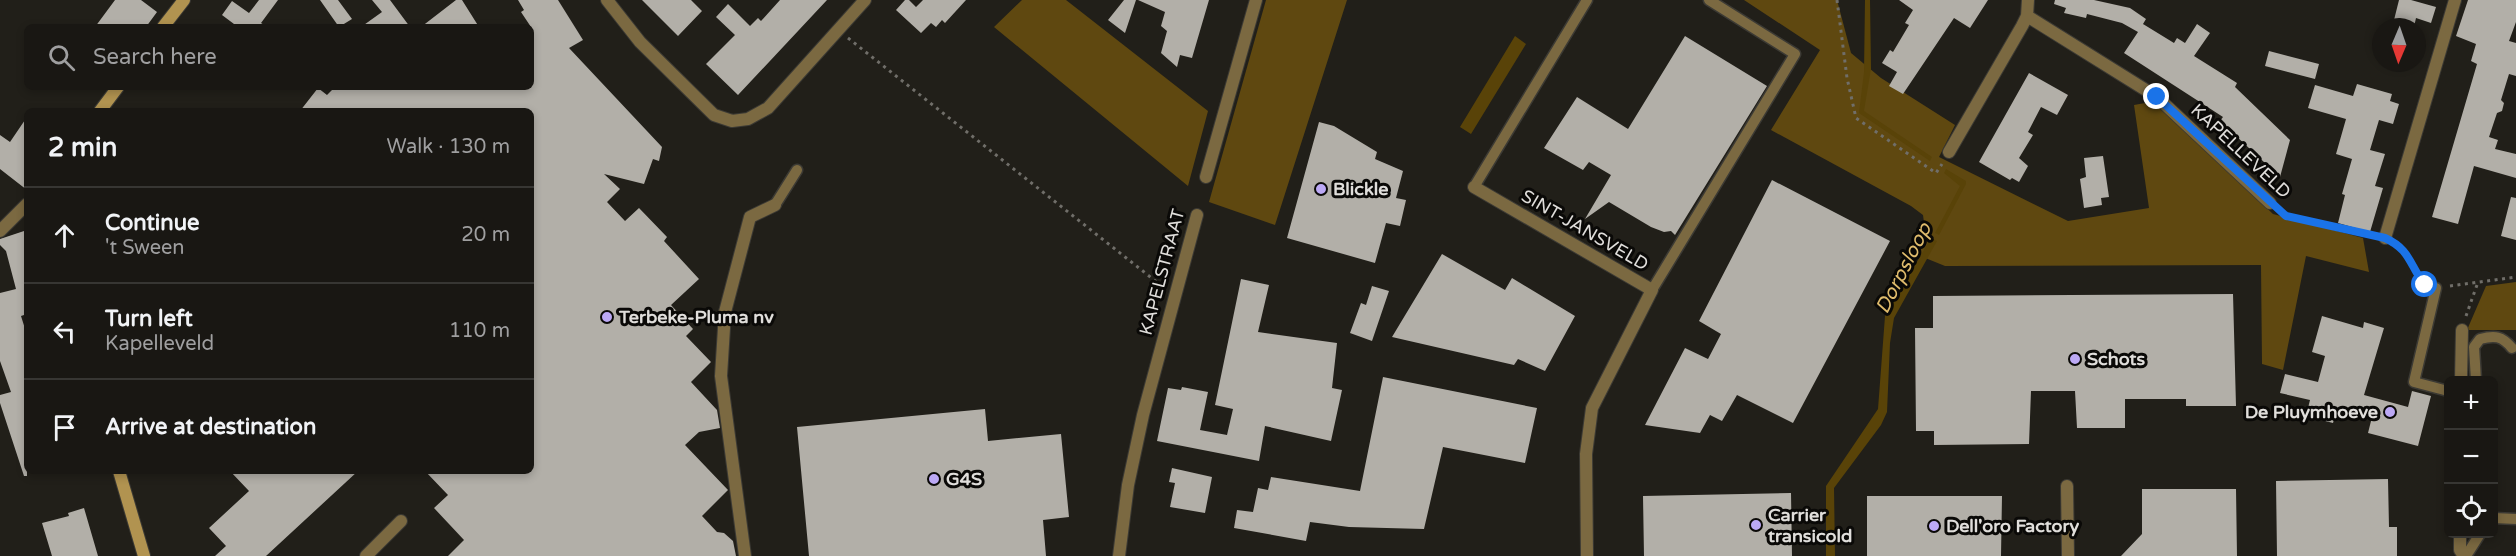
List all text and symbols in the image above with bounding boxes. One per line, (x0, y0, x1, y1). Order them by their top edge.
north arrow (2372, 18, 2426, 72)
search box (24, 24, 534, 90)
icon: search (45, 41, 78, 74)
text: Search here (93, 44, 217, 70)
route end (2143, 83, 2169, 109)
street label: KAPELLEVELD (2186, 99, 2296, 203)
text: 2 min (48, 132, 117, 163)
text: Walk · 130 m (387, 135, 510, 159)
place label: Blickle (1333, 178, 1388, 200)
marker: Blickle (1314, 182, 1328, 196)
street label: SINT-JANSVELD (1518, 185, 1652, 275)
street label: KAPELSTRAAT (1135, 207, 1189, 337)
text: Continue (105, 210, 200, 236)
water label: Dorpsloop (1871, 218, 1938, 318)
icon: ahead (48, 219, 81, 252)
text: 20 m (461, 223, 510, 247)
text: 't Sween (105, 236, 184, 260)
route start (2411, 271, 2437, 297)
text: Turn left (105, 306, 193, 332)
place label: Terbeke-Pluma nv (618, 306, 774, 328)
marker: Terbeke-Pluma nv (600, 310, 614, 324)
icon: left (48, 315, 81, 348)
text: 110 m (449, 319, 510, 343)
text: Kapelleveld (105, 332, 214, 356)
place label: Schots (2087, 348, 2145, 370)
marker: Schots (2068, 352, 2082, 366)
map controls (2444, 376, 2498, 538)
button: + (2444, 376, 2498, 430)
place label: De Pluymhoeve (2245, 401, 2378, 423)
marker: De Pluymhoeve (2383, 405, 2397, 419)
icon: arrive (48, 411, 81, 444)
text: Arrive at destination (105, 414, 316, 440)
button: − (2444, 430, 2498, 484)
place label: G4S (946, 468, 982, 490)
marker: G4S (927, 472, 941, 486)
button: locate (2444, 484, 2498, 538)
place label: Carrier transicold (1768, 504, 1852, 547)
place label: Dell'oro Factory (1946, 515, 2079, 537)
marker: Carrier transicold (1749, 518, 1763, 532)
marker: Dell'oro Factory (1927, 519, 1941, 533)

